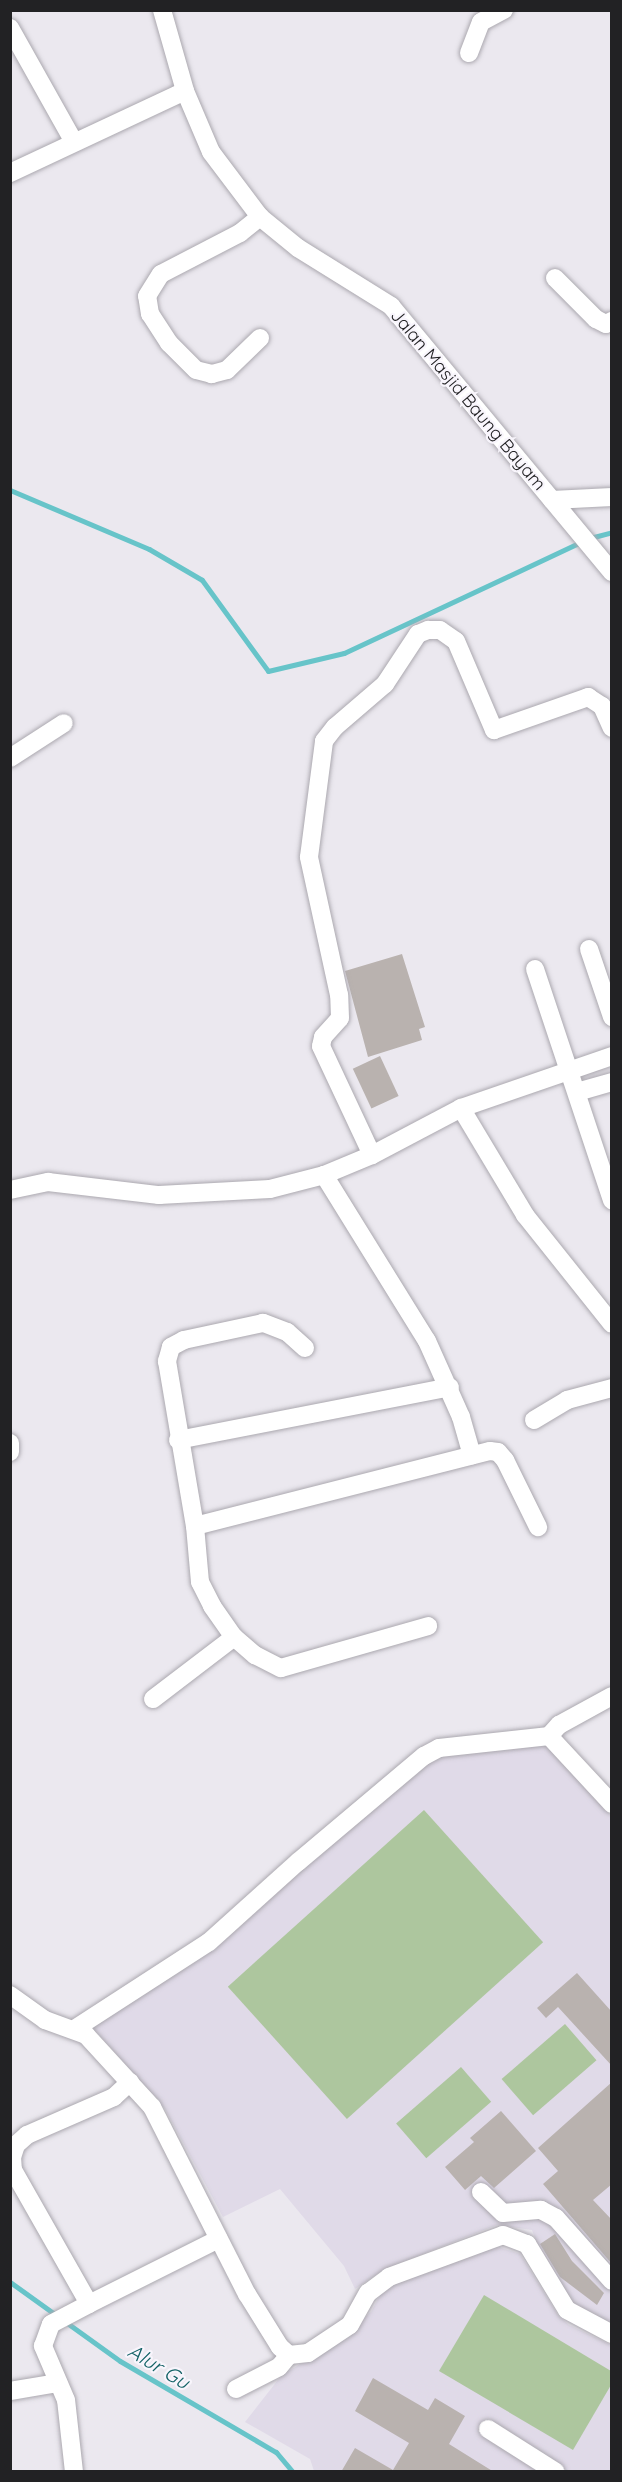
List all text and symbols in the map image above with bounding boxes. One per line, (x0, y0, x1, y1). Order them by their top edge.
street label: Jalan Masjid Baung Bayam (386, 305, 550, 495)
water label: Alur Gu (124, 2338, 194, 2394)

